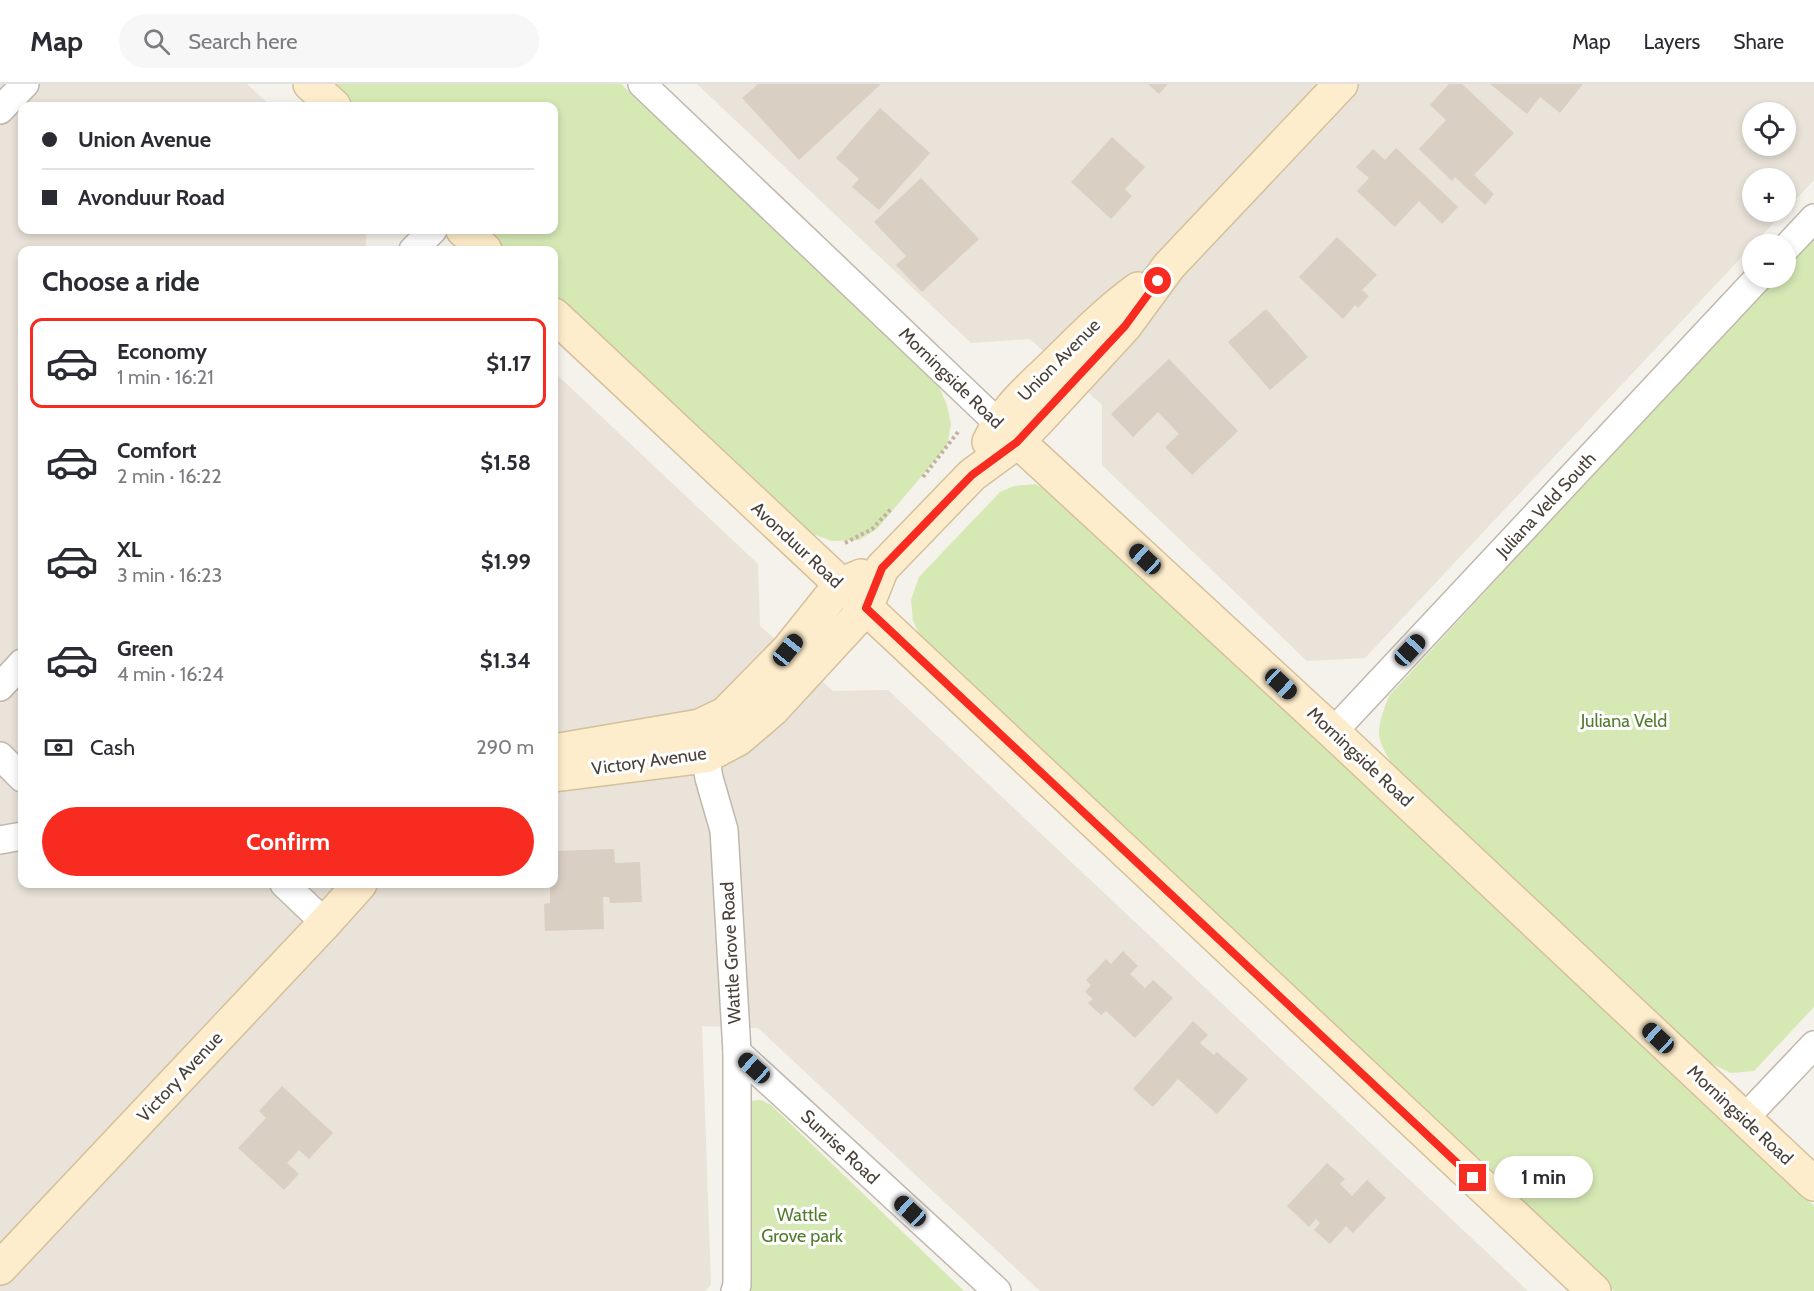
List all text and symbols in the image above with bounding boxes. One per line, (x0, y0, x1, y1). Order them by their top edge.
search box (119, 14, 539, 68)
text: Map (30, 24, 83, 58)
icon: search (140, 25, 173, 58)
text: Search here (188, 28, 297, 55)
text: Map (1572, 29, 1611, 54)
text: Layers (1644, 29, 1700, 54)
text: Share (1733, 29, 1784, 54)
map controls (1742, 102, 1796, 288)
button: locate (1742, 102, 1796, 156)
text: Union Avenue (78, 126, 211, 153)
button: + (1742, 168, 1796, 222)
text: Avonduur Road (78, 184, 225, 211)
button: − (1742, 234, 1796, 288)
text: Choose a ride (42, 265, 200, 298)
route start (1144, 267, 1171, 294)
street label: Union Avenue (1013, 314, 1105, 406)
street label: Morningside Road (894, 323, 1008, 433)
icon: car (45, 336, 99, 390)
text: Economy (117, 338, 207, 365)
text: $1.17 (486, 350, 531, 377)
text: 1 min · 16:21 (117, 365, 214, 389)
icon: car (45, 435, 99, 489)
text: Comfort (117, 437, 196, 464)
street label: Juliana Veld South (1491, 448, 1601, 563)
text: $1.58 (480, 449, 531, 476)
text: 2 min · 16:22 (117, 464, 222, 488)
street label: Avonduur Road (747, 497, 847, 593)
icon: car (45, 534, 99, 588)
text: XL (117, 536, 142, 563)
car (1126, 540, 1164, 578)
text: $1.99 (481, 548, 531, 575)
text: 3 min · 16:23 (117, 563, 222, 587)
car (770, 630, 806, 670)
car (1391, 631, 1429, 669)
icon: car (45, 633, 99, 687)
text: Green (117, 635, 173, 662)
text: $1.34 (480, 647, 531, 674)
text: 4 min · 16:24 (117, 662, 224, 686)
car (1262, 665, 1300, 703)
street label: Morningside Road (1303, 702, 1417, 812)
park label: Juliana Veld (1580, 710, 1667, 732)
icon: cash (42, 731, 75, 764)
text: Cash (90, 734, 135, 761)
text: 290 m (476, 735, 534, 759)
street label: Victory Avenue (590, 742, 708, 780)
button: Confirm (42, 807, 534, 876)
street label: Wattle Grove Road (716, 881, 746, 1025)
car (1639, 1019, 1677, 1057)
street label: Victory Avenue (133, 1027, 227, 1127)
car (735, 1049, 773, 1087)
street label: Morningside Road (1683, 1060, 1797, 1170)
street label: Sunrise Road (796, 1105, 884, 1189)
callout: 1 min (1494, 1157, 1593, 1199)
route end (1459, 1164, 1486, 1191)
text: 1 min (1521, 1165, 1566, 1189)
car (891, 1192, 929, 1230)
park label: Wattle Grove park (761, 1204, 844, 1247)

